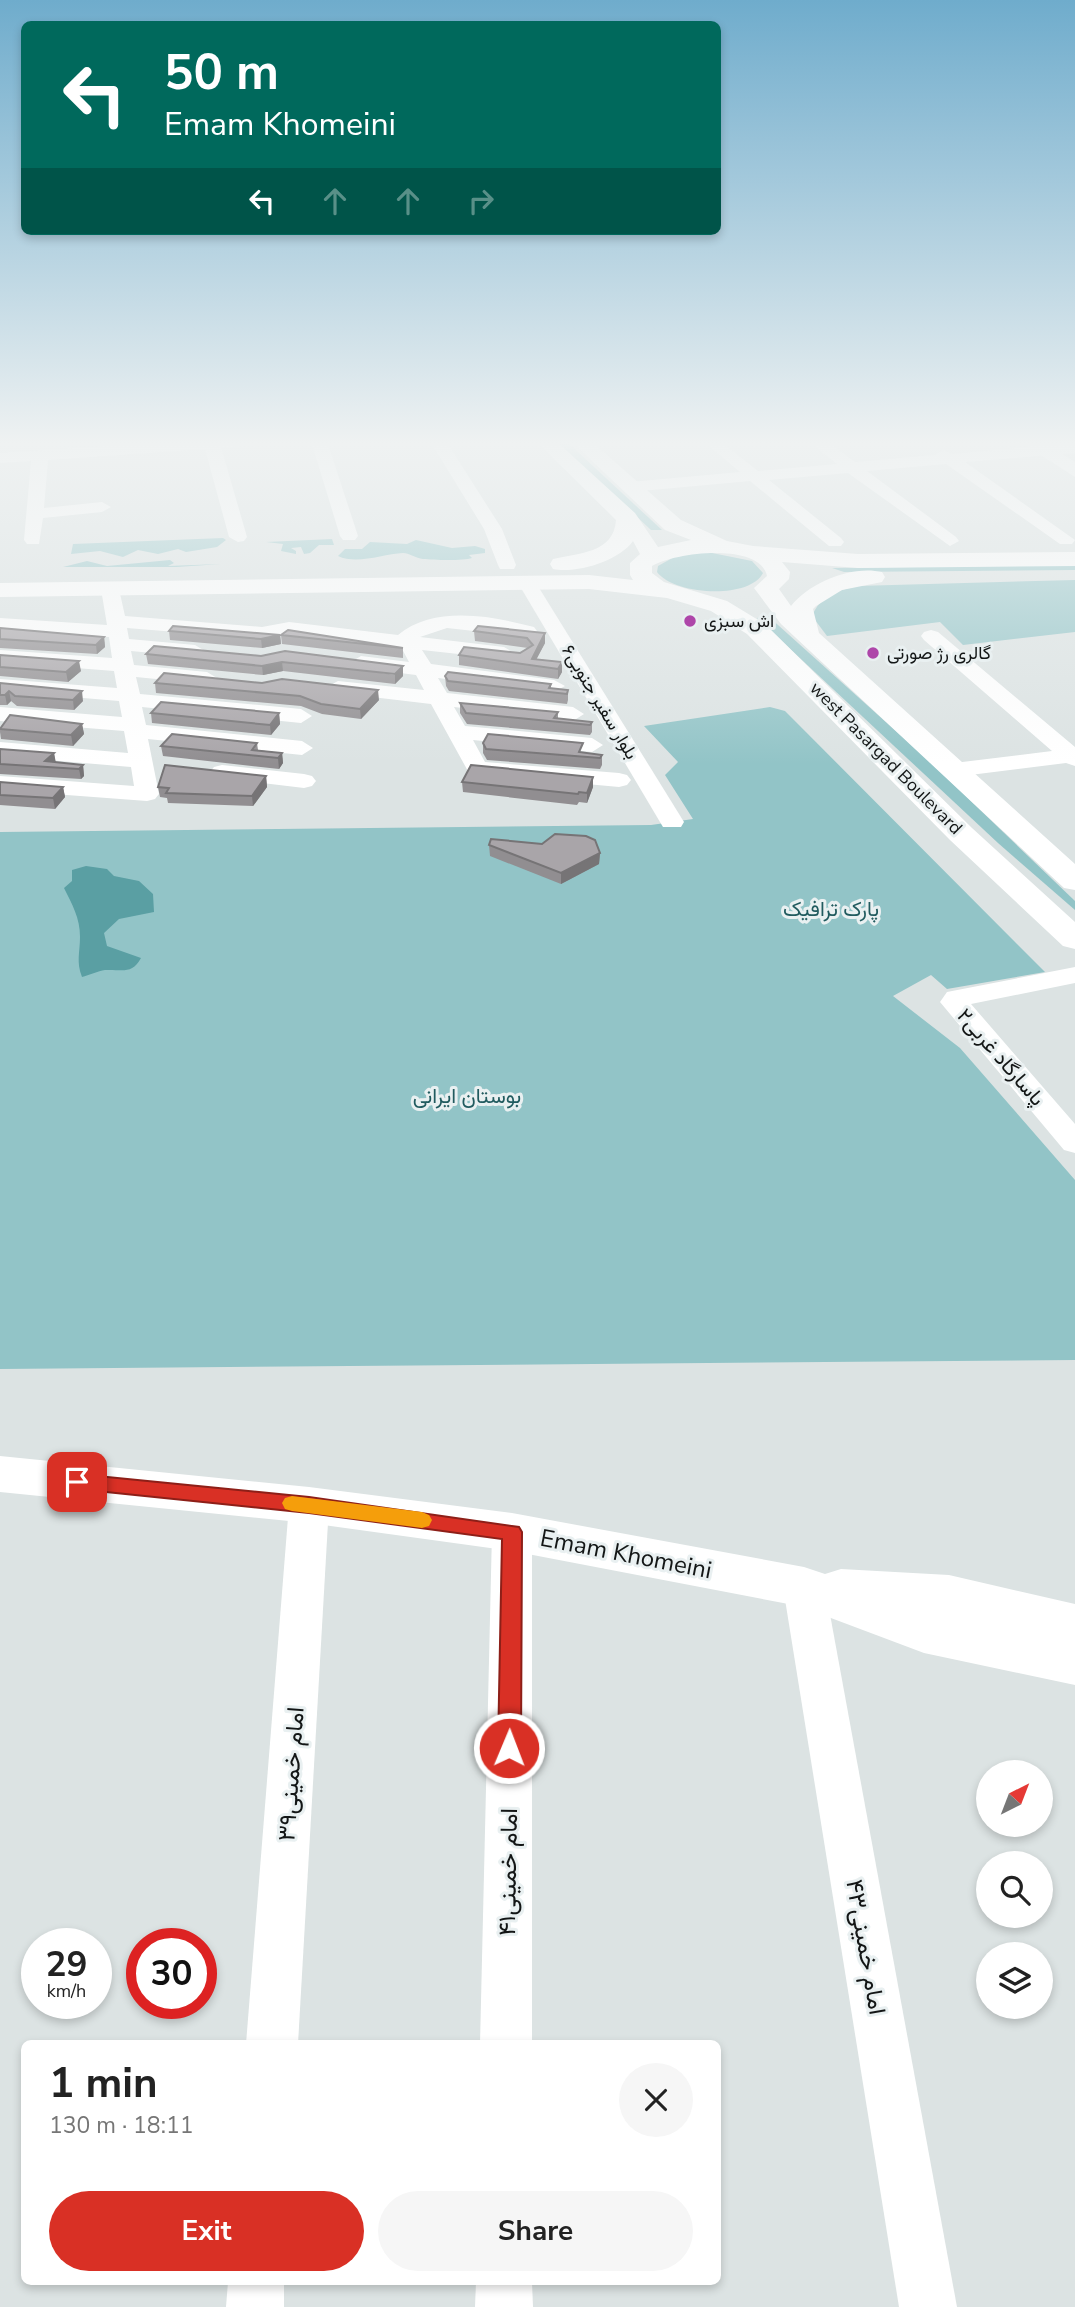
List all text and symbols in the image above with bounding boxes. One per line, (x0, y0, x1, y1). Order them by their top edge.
text: 50 m (164, 39, 279, 106)
icon: left (49, 49, 140, 140)
text: Emam Khomeini (164, 103, 396, 146)
icon: left (243, 182, 281, 220)
icon: ahead (316, 182, 354, 220)
icon: ahead (389, 182, 427, 220)
icon: right (462, 182, 500, 220)
place label: اش سبزی (704, 609, 774, 633)
marker: اش سبزی (682, 613, 698, 629)
street label: بلوار سفیر جنوبی۶ (556, 640, 644, 764)
place label: گالری رژ صورتی (887, 641, 991, 665)
marker: گالری رژ صورتی (865, 645, 881, 661)
street label: west Pasargad Boulevard (804, 676, 968, 840)
park label: پارک ترافیک (783, 895, 879, 923)
street label: پاسارگاد غربی۲ (951, 1002, 1051, 1112)
park label: بوستان ایرانی (413, 1082, 521, 1110)
pin (47, 1452, 107, 1512)
icon: arrive (58, 1463, 96, 1501)
street label: Emam Khomeini (538, 1522, 714, 1586)
street label: امام خمینی۳۹ (270, 1706, 312, 1842)
position arrow (472, 1711, 546, 1785)
north arrow (976, 1760, 1054, 1838)
map controls (976, 1760, 1053, 2019)
street label: امام خمینی۴۱ (491, 1808, 525, 1936)
button: search (976, 1851, 1053, 1928)
street label: امام خمینی۴۳ (838, 1877, 894, 2017)
speed limit sign: 30 (126, 1928, 217, 2019)
text: 29 (45, 1941, 88, 1988)
button: layers (976, 1942, 1053, 2019)
text: km/h (47, 1979, 86, 2003)
text: 1 min (49, 2055, 158, 2112)
button: close (619, 2063, 693, 2137)
text: 130 m · 18:11 (49, 2110, 194, 2141)
button: Exit (49, 2191, 364, 2271)
button: Share (378, 2191, 693, 2271)

